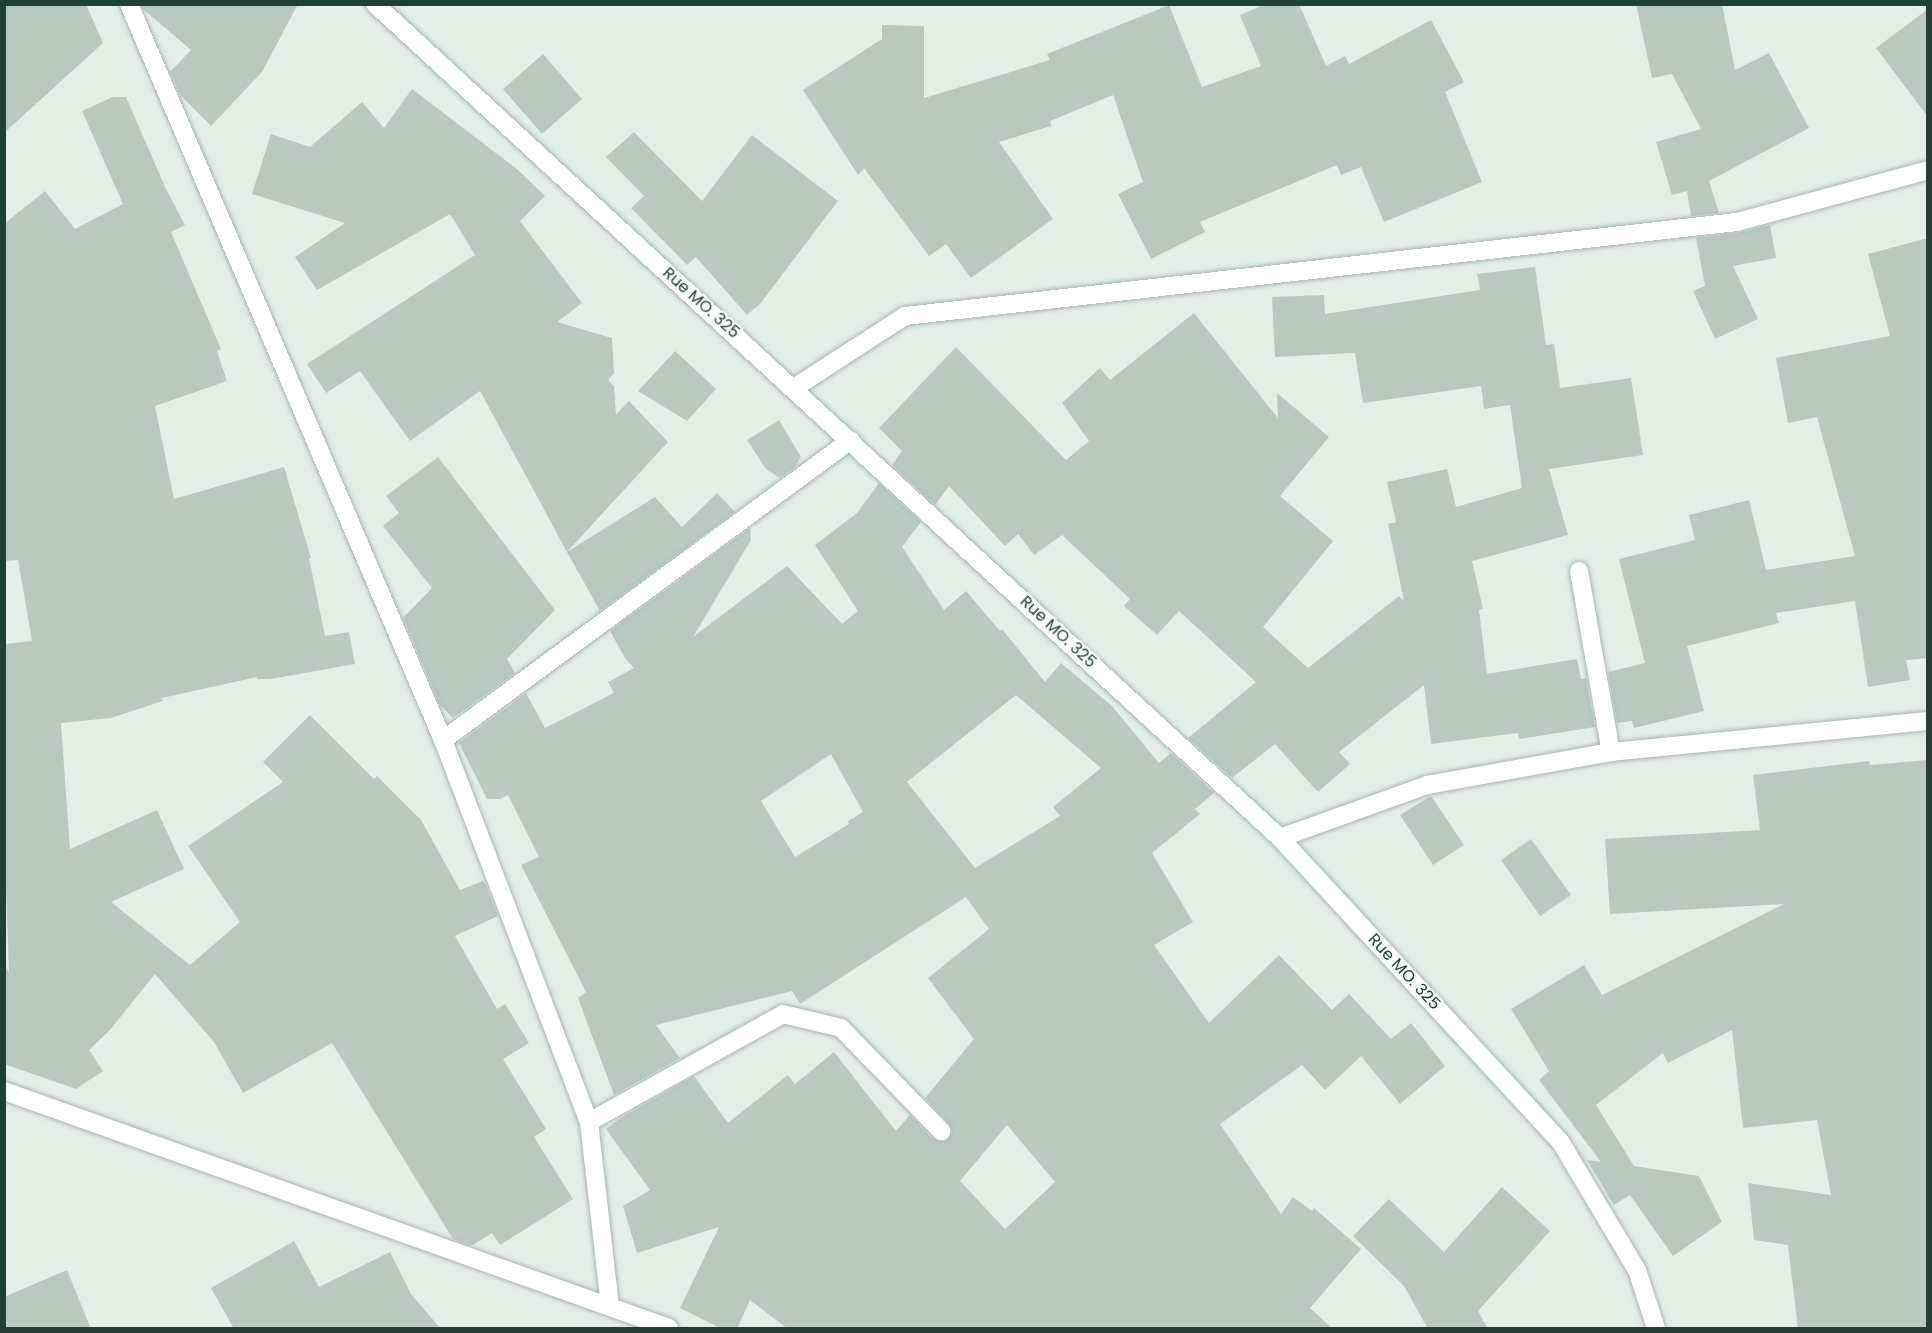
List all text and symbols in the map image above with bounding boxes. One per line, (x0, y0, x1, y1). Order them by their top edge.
street label: Rue MO. 325 (659, 263, 743, 343)
street label: Rue MO. 325 (1016, 592, 1100, 672)
street label: Rue MO. 325 (1364, 930, 1444, 1014)

